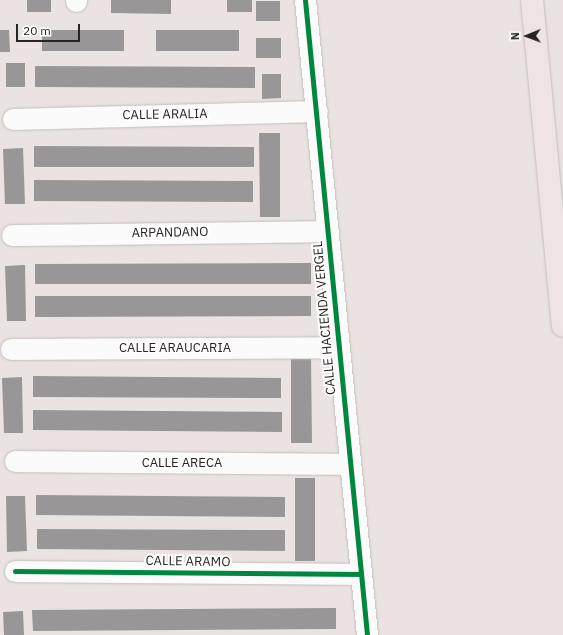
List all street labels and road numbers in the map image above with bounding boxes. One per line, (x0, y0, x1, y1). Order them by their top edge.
street label: CALLE ARALIA (122, 106, 208, 124)
street label: ARPANDANO (131, 225, 209, 241)
street label: CALLE HACIENDA VERGEL (311, 240, 339, 396)
street label: CALLE ARAUCARIA (119, 340, 231, 356)
street label: CALLE ARECA (142, 455, 222, 471)
street label: CALLE ARAMO (145, 553, 231, 571)

